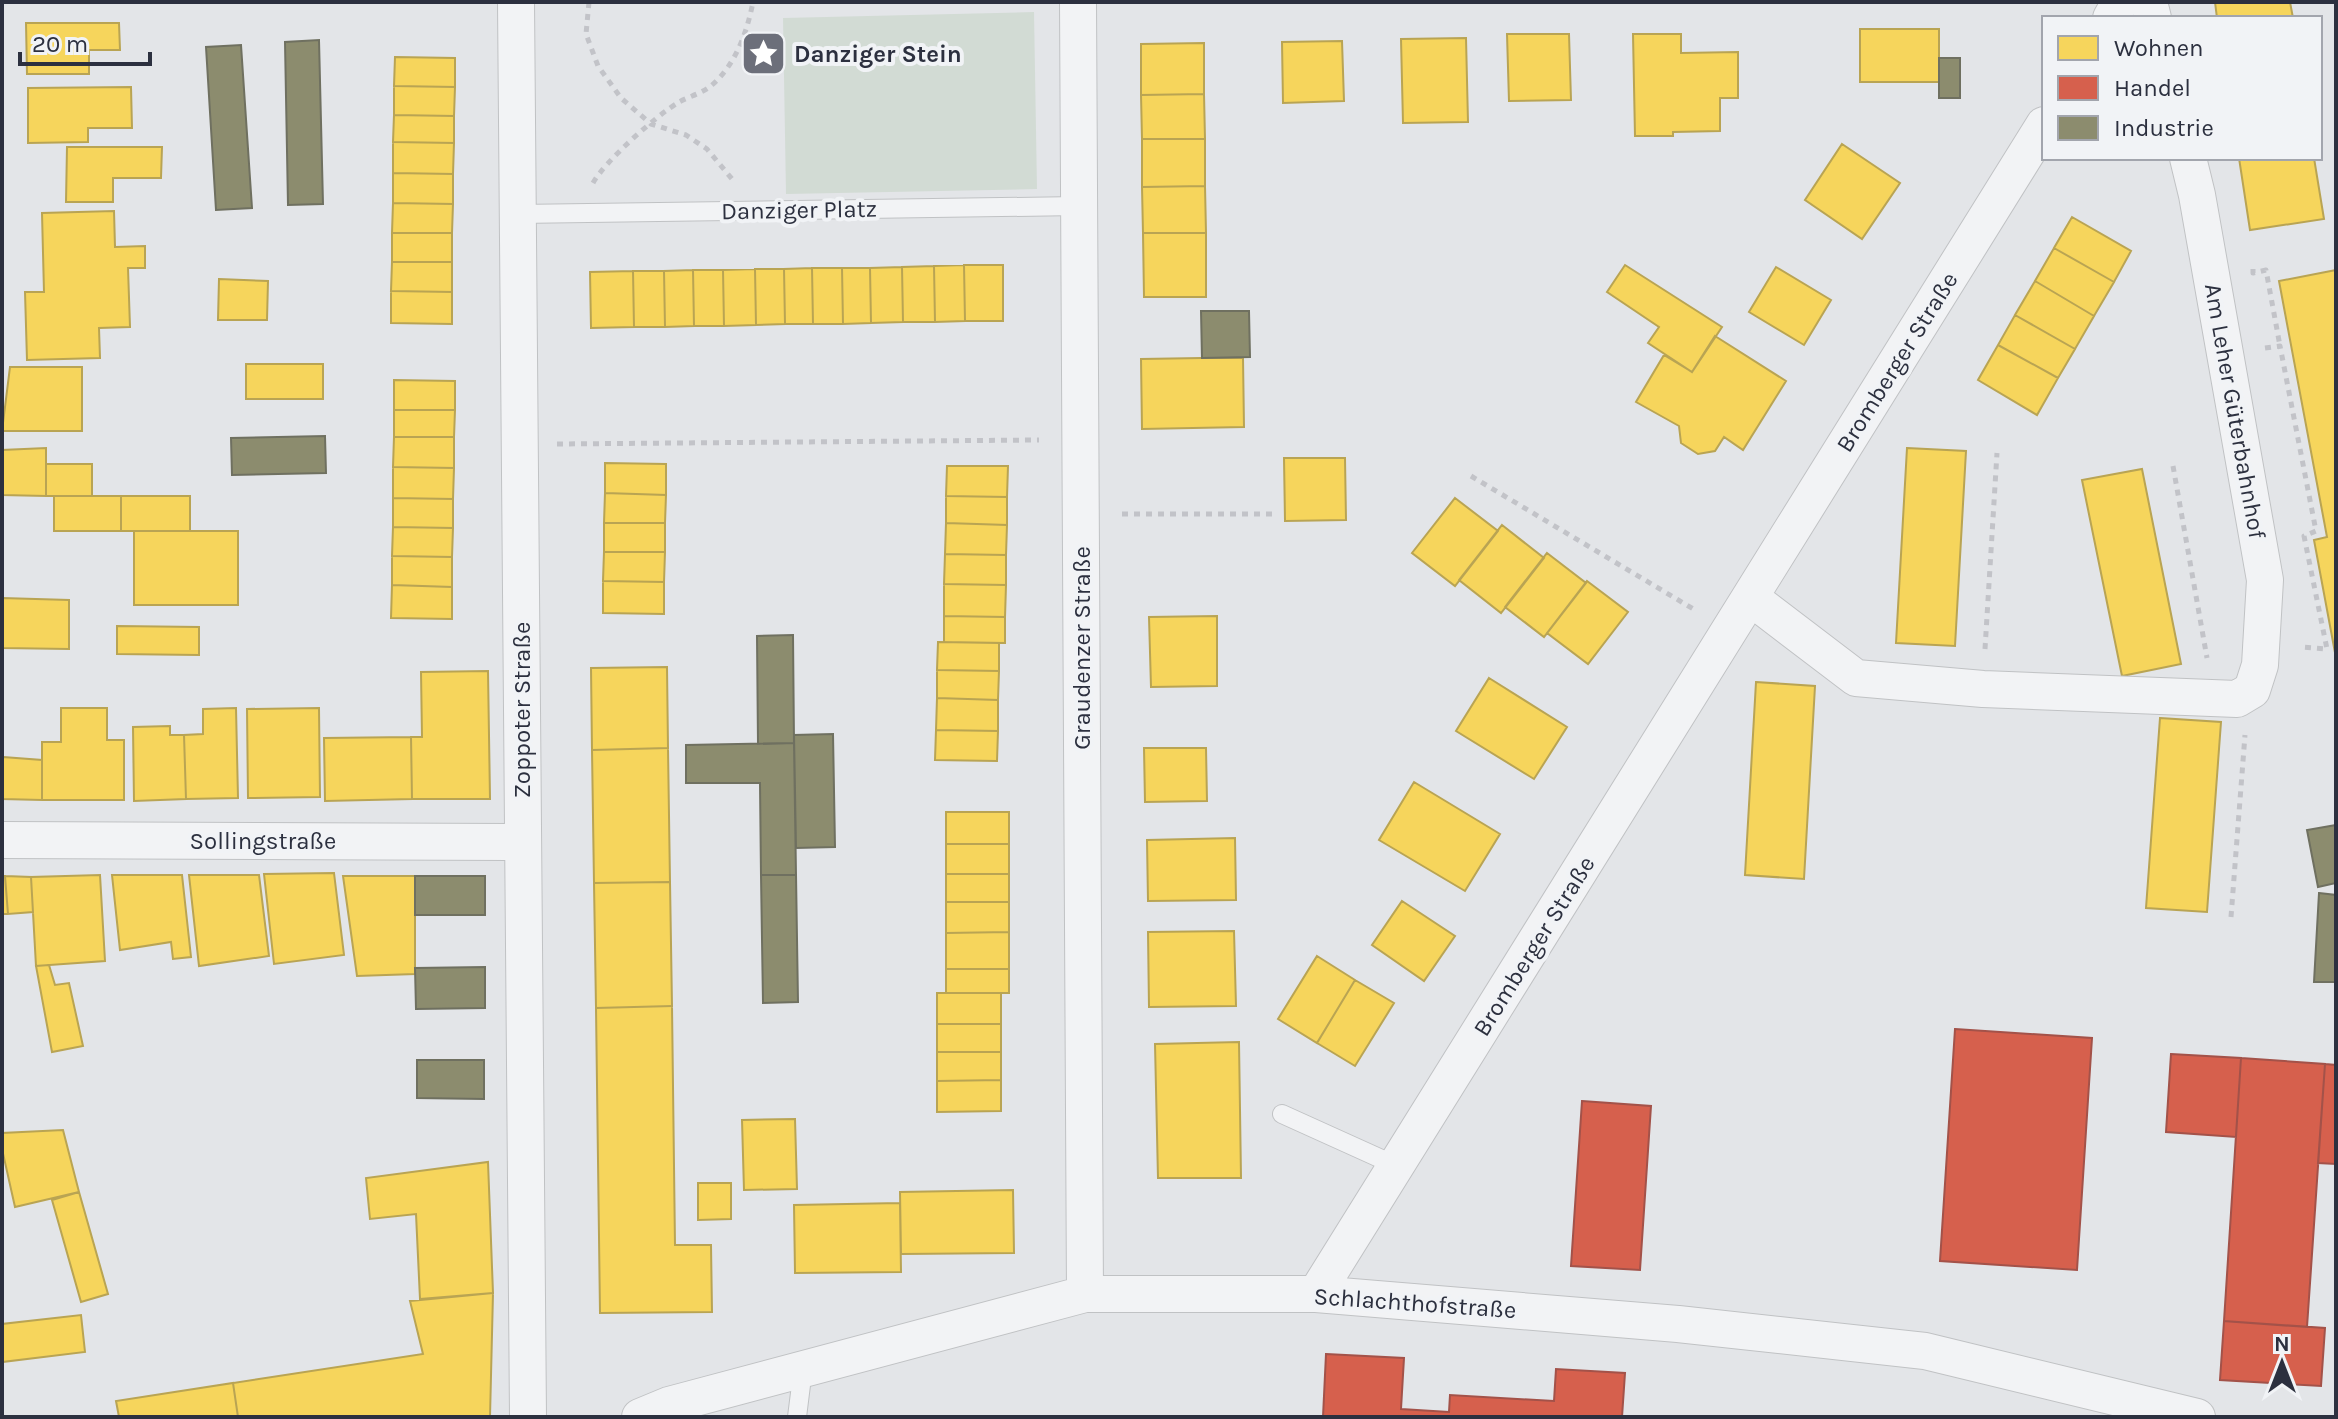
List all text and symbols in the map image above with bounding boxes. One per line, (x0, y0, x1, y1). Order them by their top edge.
scale bar (20, 16, 150, 66)
legend (2042, 16, 2322, 160)
text: 20 m (32, 30, 88, 58)
place icon: Danziger Stein (739, 30, 787, 78)
text: Wohnen (2114, 34, 2204, 62)
place label: Danziger Stein (794, 40, 962, 68)
text: Handel (2114, 74, 2191, 102)
text: Industrie (2114, 114, 2214, 142)
street label: Danziger Platz (721, 195, 877, 225)
street label: Bromberger Straße (1830, 267, 1964, 457)
street label: Am Leher Güterbahnhof (2199, 281, 2271, 542)
street label: Graudenzer Straße (1068, 546, 1096, 750)
street label: Zoppoter Straße (508, 622, 536, 798)
street label: Sollingstraße (190, 827, 336, 855)
street label: Bromberger Straße (1467, 851, 1601, 1041)
street label: Schlachthofstraße (1313, 1282, 1517, 1324)
north arrow (2242, 1323, 2322, 1403)
text: N (2274, 1331, 2290, 1357)

